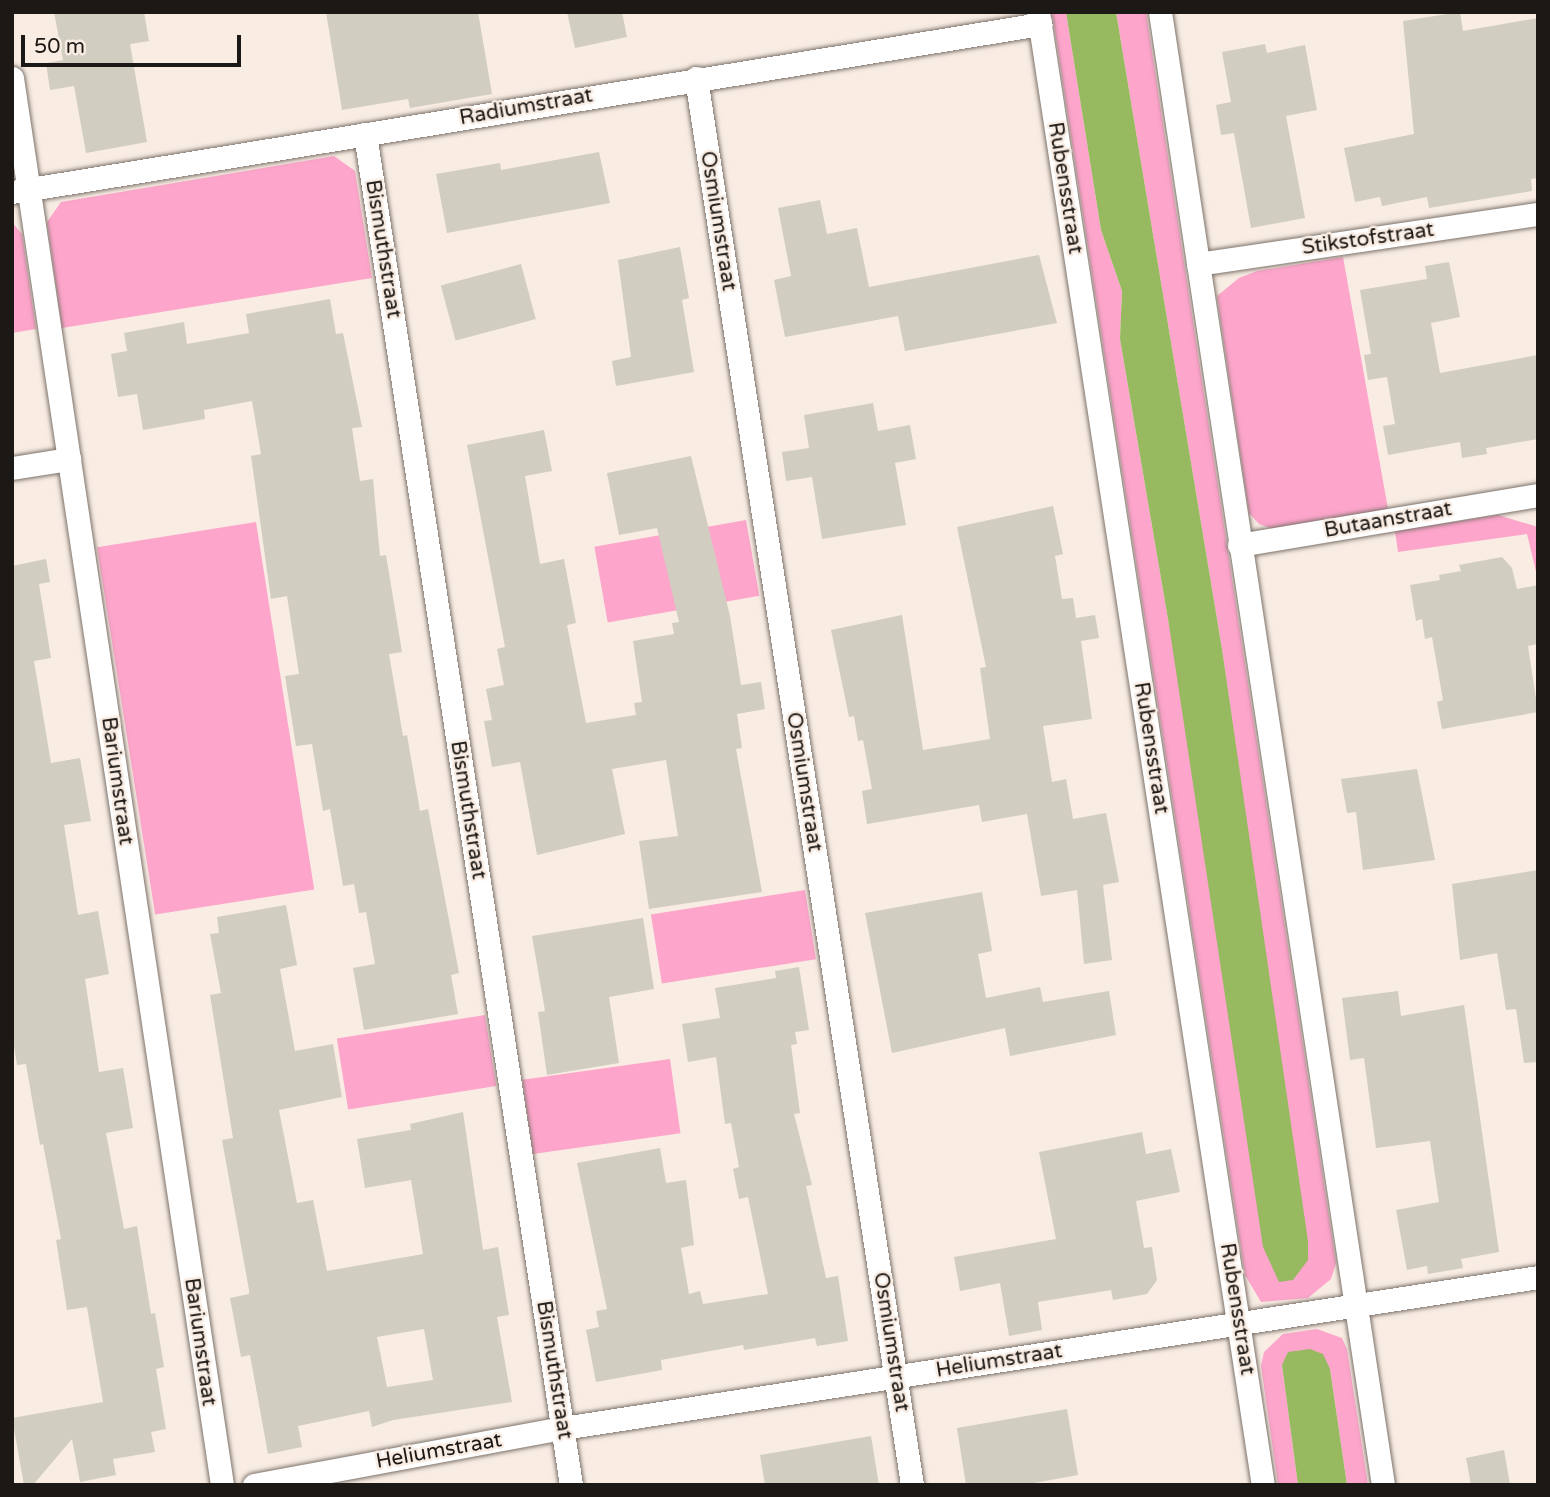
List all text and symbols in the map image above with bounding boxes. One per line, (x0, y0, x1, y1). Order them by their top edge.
scale bar (24, 21, 245, 65)
text: 50 m (34, 34, 85, 59)
street label: Radiumstraat (457, 83, 595, 131)
street label: Rubensstraat (1042, 120, 1088, 256)
street label: Osmiumstraat (695, 149, 741, 293)
street label: Bismuthstraat (360, 178, 406, 320)
street label: Stikstofstraat (1300, 217, 1436, 261)
street label: Butaanstraat (1322, 496, 1454, 544)
street label: Rubensstraat (1128, 680, 1174, 816)
street label: Osmiumstraat (781, 710, 827, 854)
street label: Bariumstraat (96, 715, 138, 847)
street label: Bismuthstraat (445, 739, 491, 881)
street label: Rubensstraat (1214, 1241, 1260, 1377)
street label: Osmiumstraat (868, 1270, 914, 1414)
street label: Bariumstraat (179, 1276, 221, 1408)
street label: Bismuthstraat (531, 1299, 577, 1441)
street label: Heliumstraat (934, 1339, 1064, 1383)
street label: Heliumstraat (374, 1428, 504, 1474)

